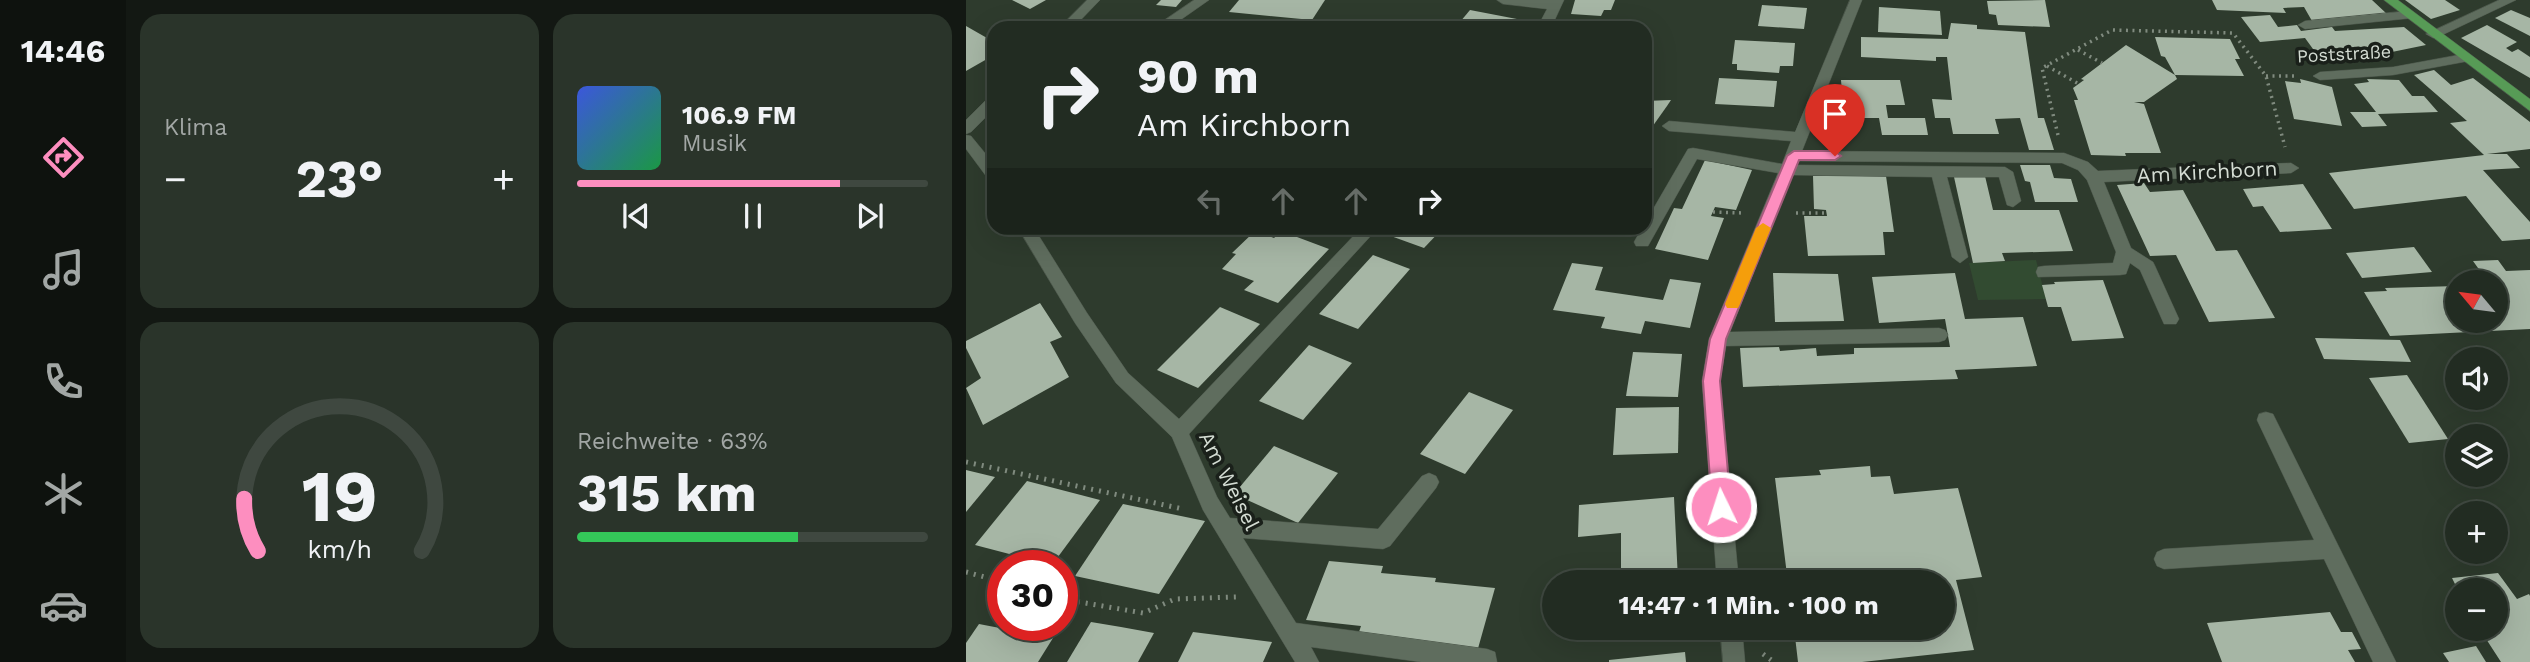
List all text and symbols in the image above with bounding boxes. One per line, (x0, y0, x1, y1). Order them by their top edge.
text: 14:46 (21, 32, 105, 70)
street label: Poststraße (2296, 41, 2392, 66)
text: 90 m (1137, 47, 1259, 105)
icon: right (1022, 49, 1113, 140)
pin (1805, 84, 1865, 156)
icon: arrive (1816, 95, 1854, 133)
text: 106.9 FM (682, 100, 797, 130)
text: Am Kirchborn (1137, 106, 1351, 144)
text: Klima (164, 114, 227, 141)
text: Musik (682, 130, 747, 157)
icon: directions (39, 133, 88, 182)
text: 23° (296, 149, 383, 210)
street label: Am Kirchborn (2136, 155, 2278, 188)
text: − (164, 157, 187, 201)
text: + (492, 157, 515, 201)
icon: left (1191, 182, 1229, 220)
icon: ahead (1264, 182, 1302, 220)
icon: ahead (1337, 182, 1375, 220)
icon: right (1410, 182, 1448, 220)
icon: previous (617, 197, 655, 235)
icon: pause (734, 197, 772, 235)
icon: next (851, 197, 889, 235)
icon: music (39, 245, 88, 294)
north arrow (2445, 270, 2508, 332)
map controls (2445, 270, 2508, 641)
button: sound (2445, 347, 2508, 410)
icon: phone (39, 357, 88, 406)
button: layers (2445, 424, 2508, 487)
street label: Am Weisel (1194, 427, 1265, 535)
text: Reichweite · 63% (577, 428, 767, 455)
text: 19 (301, 453, 378, 539)
text: 315 km (577, 463, 757, 524)
icon: climate (39, 469, 88, 518)
position arrow (1684, 470, 1758, 544)
button: + (2445, 501, 2508, 564)
text: km/h (307, 535, 372, 564)
speed limit sign: 30 (987, 550, 1078, 641)
button: − (2445, 578, 2508, 641)
icon: car (39, 581, 88, 630)
text: 14:47 · 1 Min. · 100 m (1618, 590, 1879, 620)

